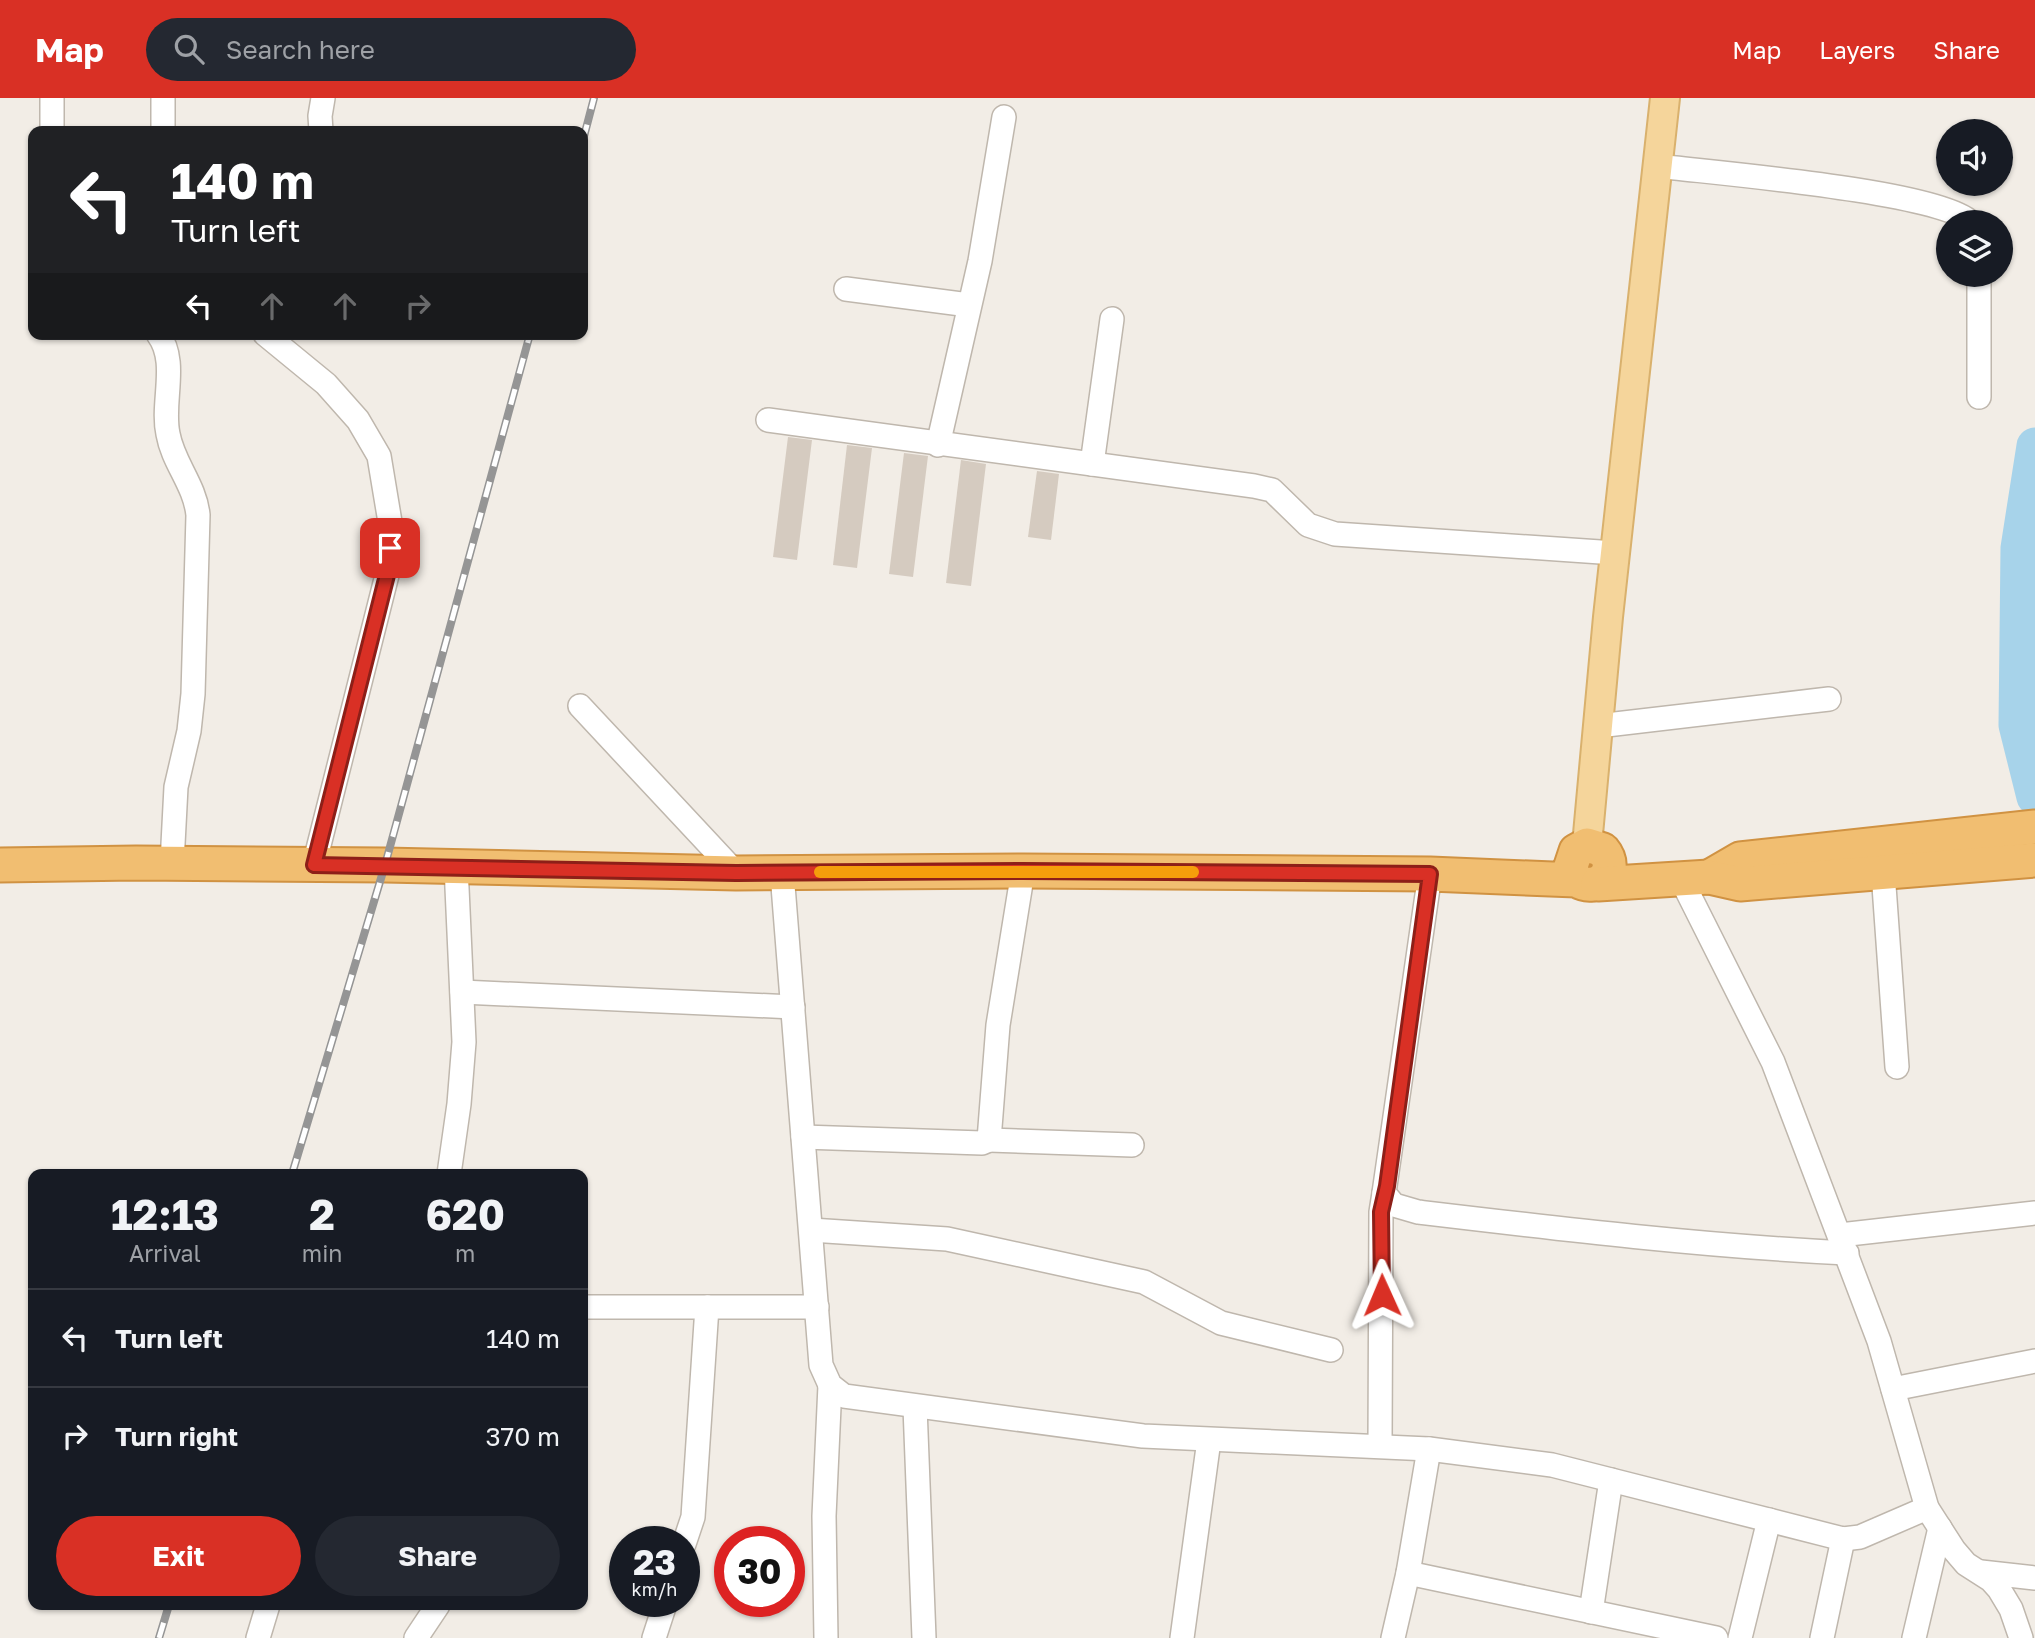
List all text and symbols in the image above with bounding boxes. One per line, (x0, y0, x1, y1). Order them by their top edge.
search box (146, 18, 636, 81)
text: Map (35, 30, 104, 69)
icon: search (170, 30, 208, 68)
text: Search here (226, 34, 375, 65)
text: Map (1732, 35, 1781, 64)
text: Layers (1819, 35, 1895, 64)
text: Share (1933, 35, 2000, 64)
map controls (1936, 119, 2013, 287)
button: sound (1936, 119, 2013, 196)
text: 140 m (171, 151, 314, 210)
icon: left (56, 154, 147, 245)
button: layers (1936, 210, 2013, 287)
text: Turn left (171, 211, 300, 249)
icon: left (180, 287, 218, 325)
icon: ahead (253, 287, 291, 325)
icon: ahead (326, 287, 364, 325)
icon: right (399, 287, 437, 325)
pin (360, 518, 420, 578)
icon: arrive (371, 529, 409, 567)
text: 12:13 (111, 1189, 219, 1239)
text: 2 (309, 1189, 335, 1239)
text: 620 (425, 1189, 505, 1239)
text: Arrival (129, 1239, 201, 1267)
text: min (302, 1239, 343, 1267)
text: m (455, 1239, 475, 1267)
position arrow (1345, 1258, 1419, 1332)
icon: left (56, 1319, 94, 1357)
text: Turn left (115, 1323, 223, 1354)
text: 140 m (486, 1323, 560, 1354)
icon: right (56, 1417, 94, 1455)
text: Turn right (115, 1421, 238, 1452)
text: 370 m (485, 1421, 560, 1452)
button: Exit (56, 1516, 301, 1596)
button: Share (315, 1516, 560, 1596)
speed limit sign: 30 (714, 1526, 805, 1617)
text: 23 (633, 1541, 676, 1583)
text: km/h (632, 1578, 677, 1600)

